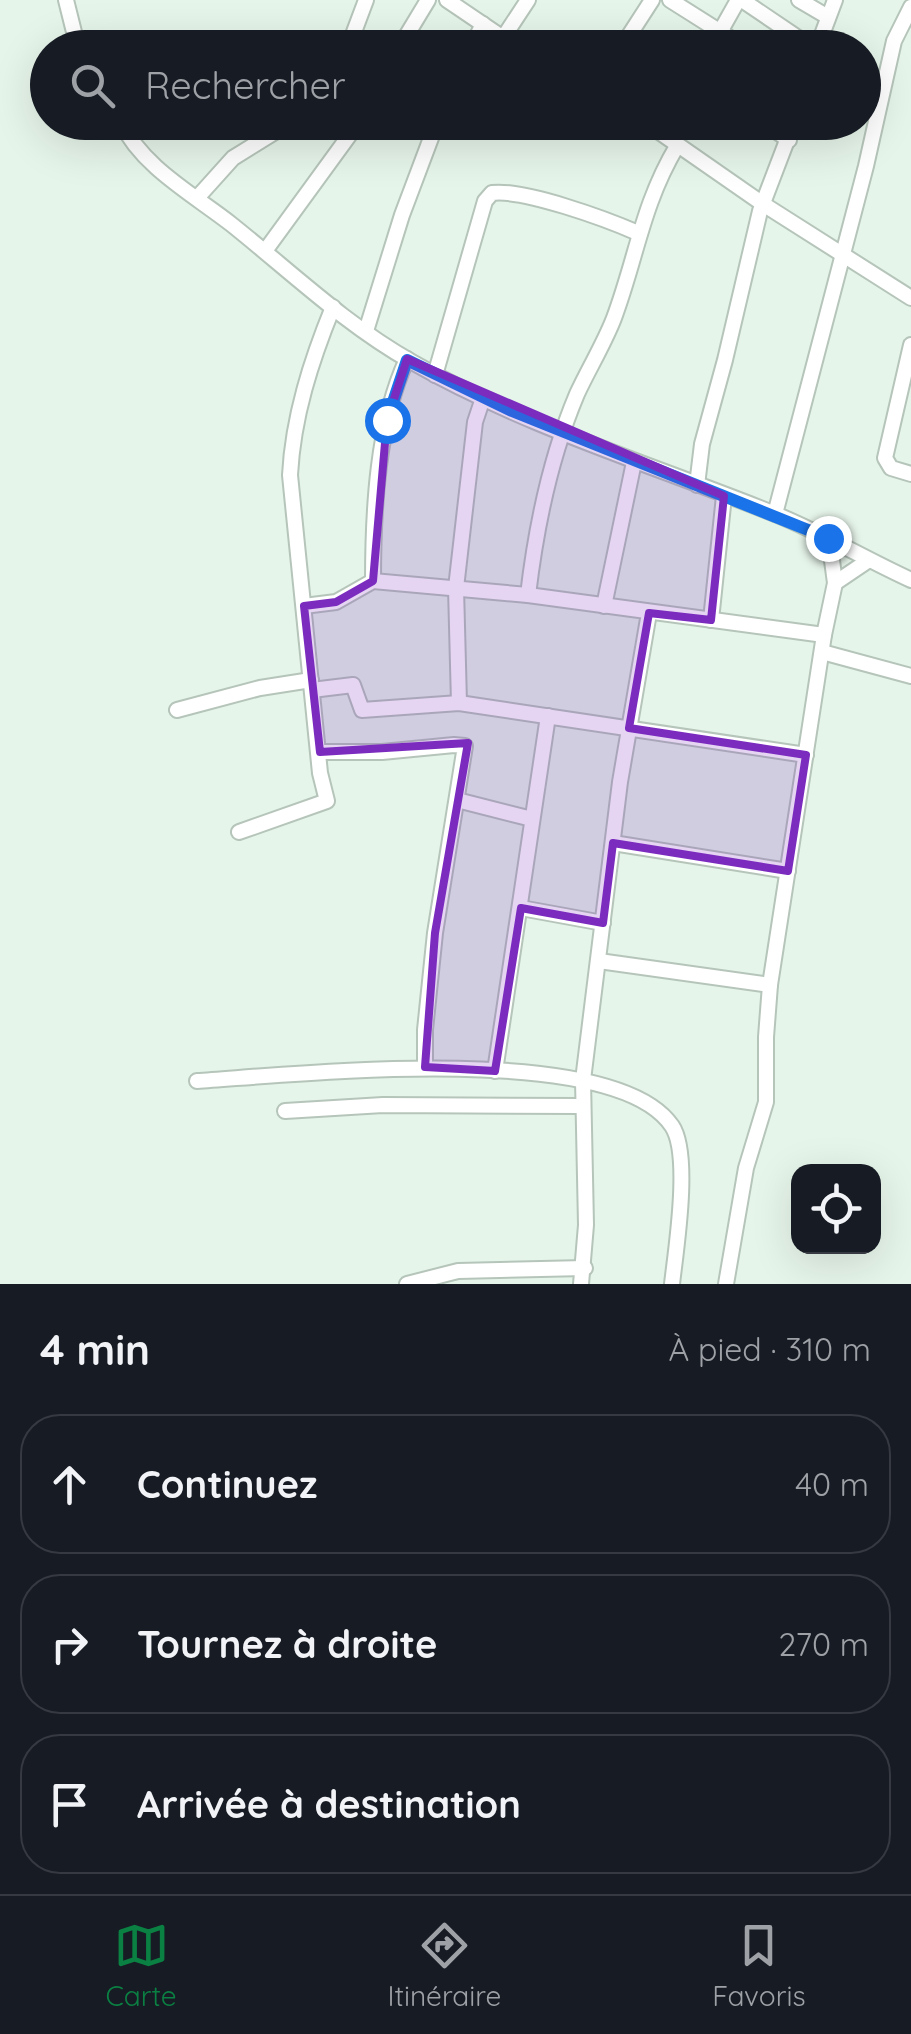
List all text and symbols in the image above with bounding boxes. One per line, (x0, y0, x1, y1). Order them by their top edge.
search box (30, 30, 881, 140)
icon: search (65, 58, 120, 113)
text: Rechercher (145, 61, 346, 109)
route start (365, 398, 411, 444)
route end (806, 516, 852, 562)
map controls (791, 1164, 881, 1254)
button: locate (791, 1164, 881, 1254)
text: 4 min (40, 1323, 150, 1376)
text: À pied · 310 m (669, 1329, 871, 1369)
icon: ahead (42, 1457, 97, 1512)
text: Continuez (137, 1460, 317, 1508)
text: 40 m (795, 1464, 869, 1504)
icon: right (42, 1617, 97, 1672)
text: Tournez à droite (137, 1620, 437, 1668)
text: 270 m (778, 1624, 869, 1664)
icon: arrive (42, 1777, 97, 1832)
text: Arrivée à destination (137, 1780, 521, 1828)
tab: Carte (105, 1918, 177, 2013)
tab: Itinéraire (387, 1918, 501, 2013)
tab: Favoris (712, 1918, 806, 2013)

